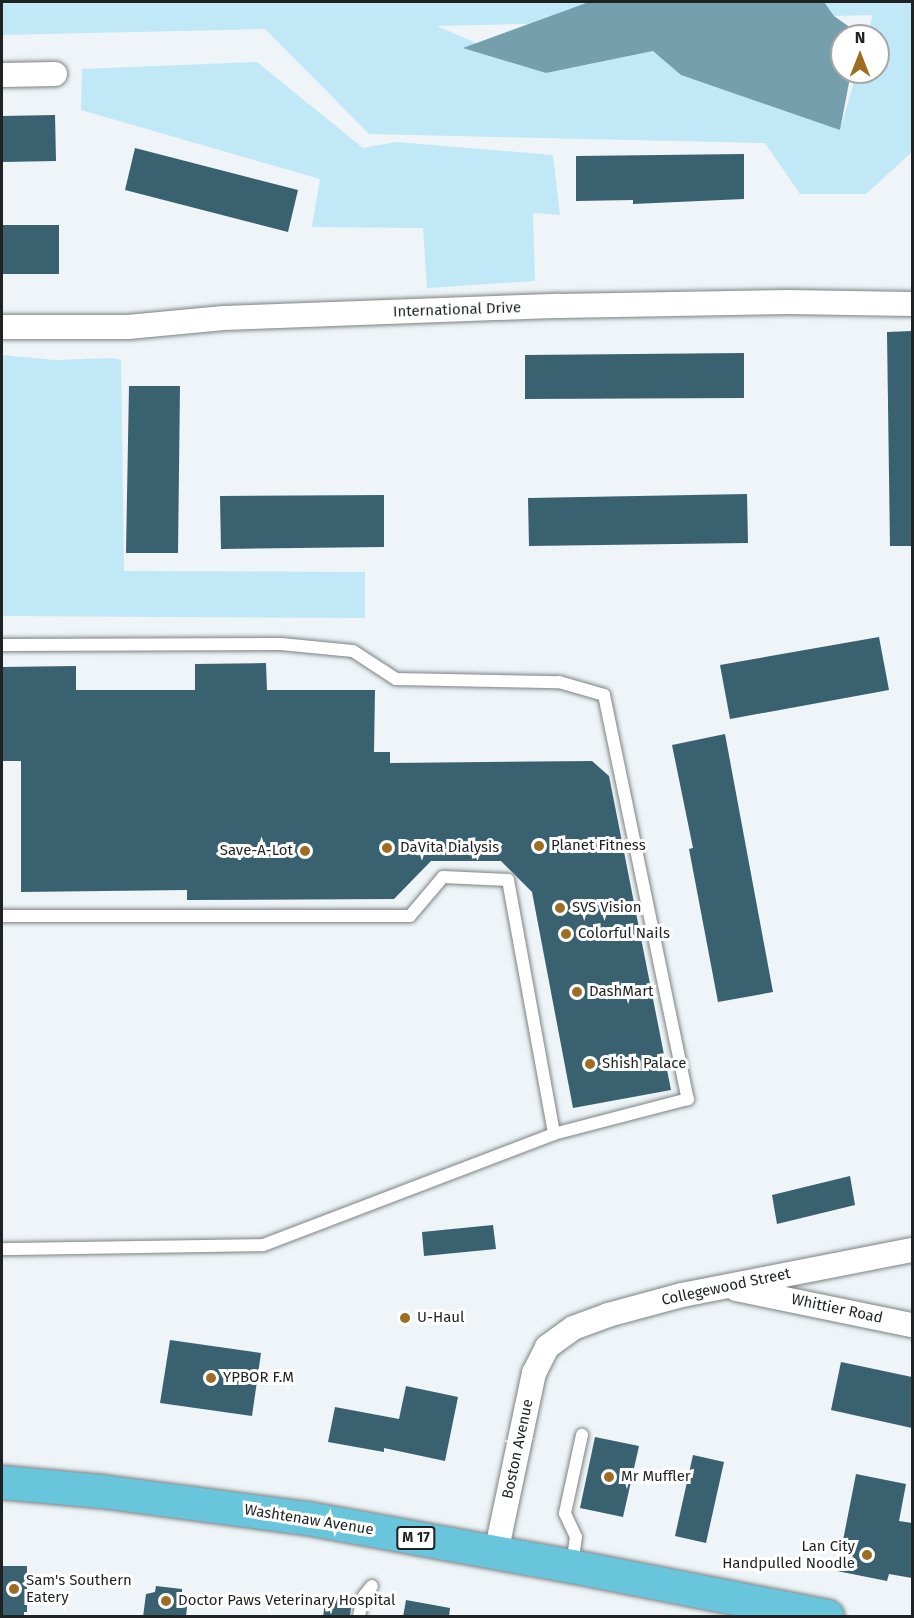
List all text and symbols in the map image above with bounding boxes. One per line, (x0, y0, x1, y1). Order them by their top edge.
north arrow (830, 24, 890, 84)
text: N (855, 28, 865, 47)
street label: International Drive (393, 299, 521, 321)
place label: Planet Fitness (551, 837, 646, 855)
marker: DaVita Dialysis (378, 839, 396, 857)
place label: DaVita Dialysis (400, 839, 499, 857)
marker: Planet Fitness (532, 839, 546, 853)
place label: Save-A-Lot (220, 842, 293, 860)
marker: Save-A-Lot (298, 844, 312, 858)
place label: SVS Vision (572, 899, 641, 917)
marker: SVS Vision (553, 901, 567, 915)
place label: Colorful Nails (578, 925, 670, 943)
marker: Colorful Nails (559, 927, 573, 941)
place label: DashMart (589, 983, 653, 1001)
marker: DashMart (570, 985, 584, 999)
place label: Shish Palace (602, 1055, 686, 1073)
marker: Shish Palace (583, 1057, 597, 1071)
street label: Collegewood Street (660, 1265, 792, 1309)
street label: Whittier Road (790, 1291, 884, 1327)
place label: U-Haul (417, 1309, 464, 1327)
marker: U-Haul (398, 1311, 412, 1325)
place label: YPBOR F.M (223, 1369, 294, 1387)
marker: YPBOR F.M (204, 1371, 218, 1385)
street label: Boston Avenue (499, 1398, 537, 1500)
place label: Mr Muffler (621, 1468, 691, 1486)
marker: Mr Muffler (602, 1470, 616, 1484)
street label: Washtenaw Avenue (243, 1501, 375, 1539)
road number: M 17 (395, 1527, 437, 1549)
place label: Lan City Handpulled Noodle (722, 1537, 855, 1572)
marker: Lan City Handpulled Noodle (860, 1548, 874, 1562)
place label: Sam's Southern Eatery (26, 1571, 132, 1606)
marker: Sam's Southern Eatery (7, 1582, 21, 1596)
place label: Doctor Paws Veterinary Hospital (178, 1592, 395, 1610)
marker: Doctor Paws Veterinary Hospital (159, 1594, 173, 1608)

